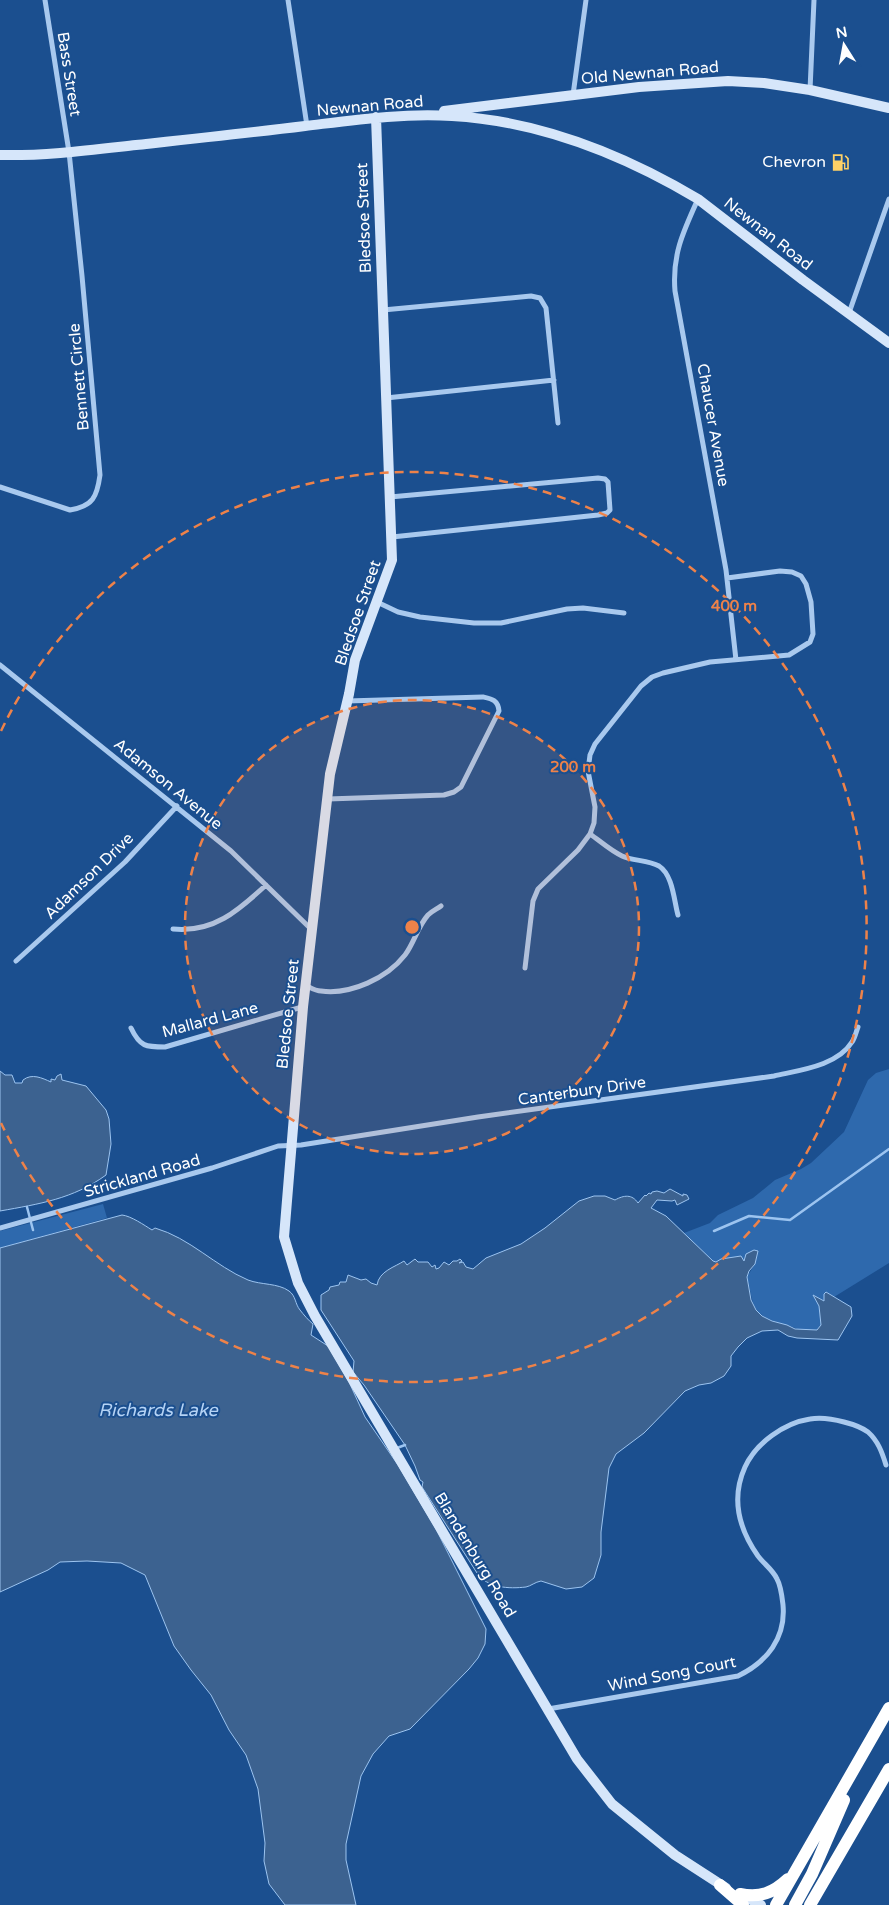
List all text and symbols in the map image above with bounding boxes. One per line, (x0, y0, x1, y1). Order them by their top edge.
north arrow (819, 20, 869, 70)
text: N (834, 23, 849, 42)
street label: Bass Street (52, 30, 86, 118)
street label: Old Newnan Road (580, 57, 720, 89)
street label: Newnan Road (316, 91, 424, 121)
place label: Chevron (762, 152, 826, 172)
fuel station icon: Chevron (830, 152, 850, 172)
street label: Bledsoe Street (352, 162, 376, 274)
street label: Newnan Road (720, 193, 816, 275)
street label: Bennett Circle (64, 323, 94, 431)
street label: Chaucer Avenue (692, 362, 734, 488)
street label: Bledsoe Street (331, 558, 385, 668)
text: 400 m (711, 597, 757, 615)
street label: Adamson Avenue (110, 734, 226, 834)
text: 200 m (550, 758, 596, 776)
street label: Adamson Drive (40, 828, 138, 924)
centre of rings (403, 918, 421, 936)
street label: Bledsoe Street (272, 958, 304, 1070)
street label: Mallard Lane (160, 998, 260, 1042)
street label: Canterbury Drive (517, 1072, 647, 1110)
street label: Strickland Road (81, 1150, 203, 1202)
water label: Richards Lake (98, 1399, 219, 1421)
street label: Blandenburg Road (430, 1489, 520, 1621)
street label: Wind Song Court (606, 1652, 738, 1696)

